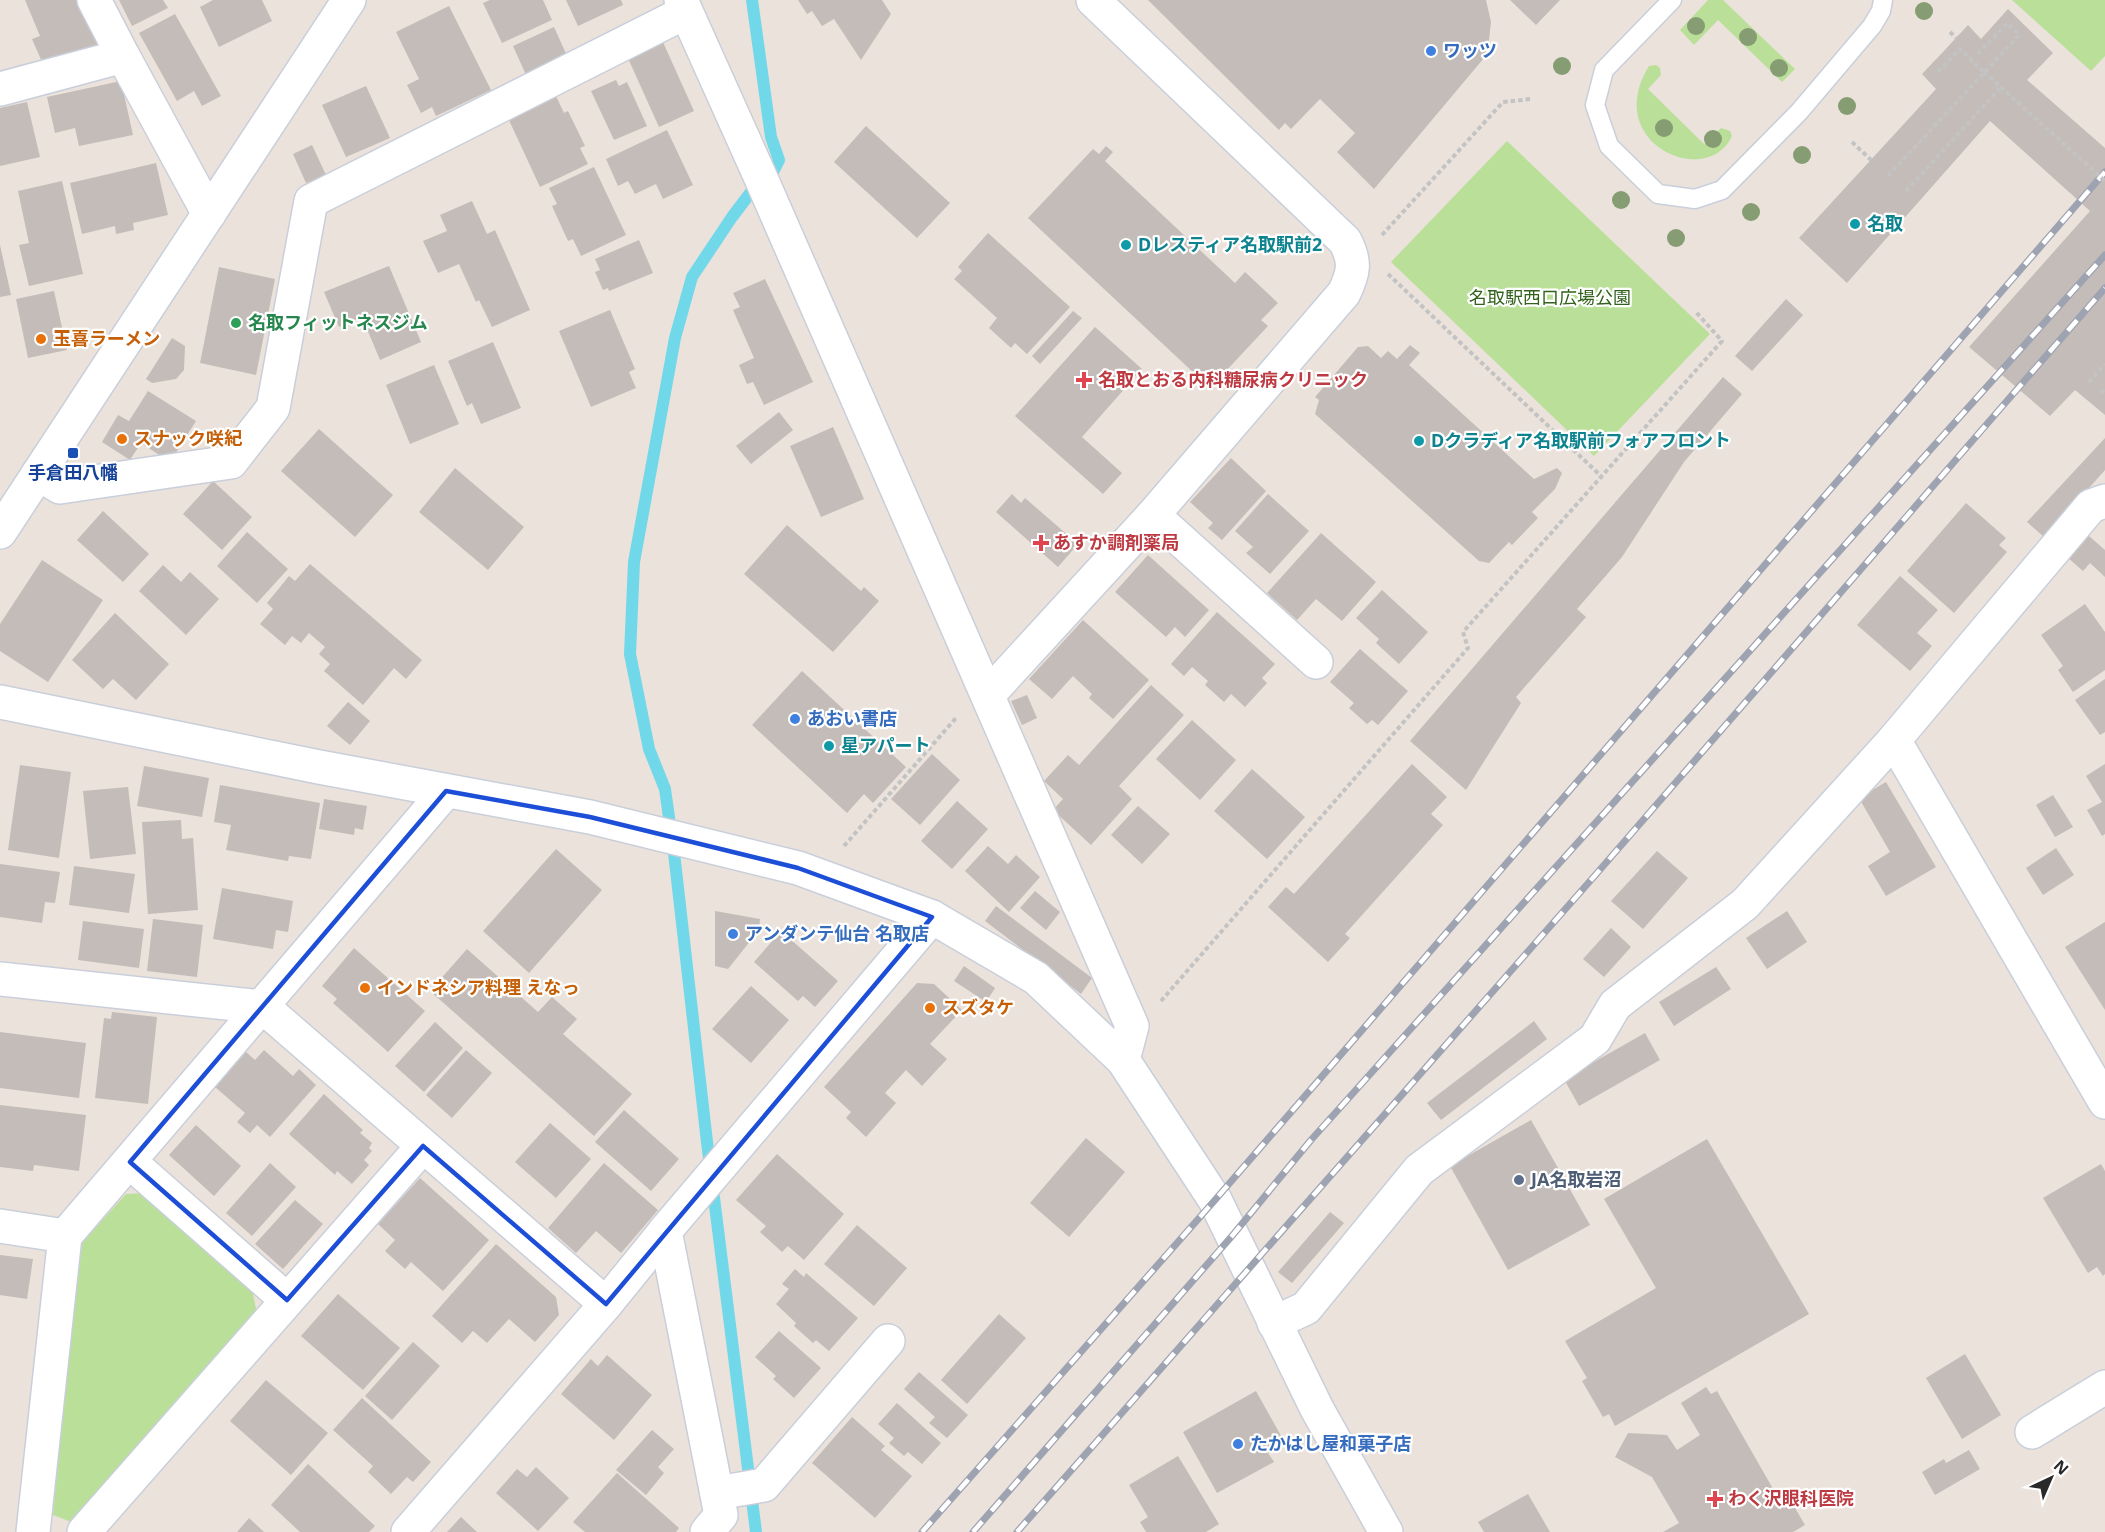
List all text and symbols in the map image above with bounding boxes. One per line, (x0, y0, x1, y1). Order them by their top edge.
place label: ワッツ (1443, 38, 1497, 62)
marker: ワッツ (1424, 44, 1438, 58)
place label: 名取 (1867, 211, 1903, 235)
marker: 名取 (1848, 217, 1862, 231)
place label: Dレスティア名取駅前2 (1138, 232, 1322, 256)
marker: Dレスティア名取駅前2 (1119, 238, 1133, 252)
park label: 名取駅西口広場公園 (1469, 285, 1631, 309)
place label: 名取フィットネスジム (248, 310, 428, 334)
marker: 名取フィットネスジム (229, 316, 243, 330)
place label: 玉喜ラーメン (53, 326, 160, 350)
marker: 玉喜ラーメン (34, 332, 48, 346)
place label: 名取とおる内科糖尿病クリニック (1098, 367, 1368, 391)
marker: 名取とおる内科糖尿病クリニック (1075, 371, 1093, 389)
place label: スナック咲紀 (134, 426, 243, 450)
place label: Dクラディア名取駅前フォアフロント (1431, 428, 1731, 452)
marker: スナック咲紀 (115, 432, 129, 446)
marker: Dクラディア名取駅前フォアフロント (1412, 434, 1426, 448)
marker: 手倉田八幡 (66, 446, 80, 460)
place label: 手倉田八幡 (28, 460, 118, 484)
place label: あすか調剤薬局 (1053, 530, 1179, 554)
marker: あすか調剤薬局 (1034, 536, 1048, 550)
place label: あおい書店 (807, 706, 897, 730)
marker: あおい書店 (788, 712, 802, 726)
place label: 星アパート (841, 733, 931, 757)
marker: 星アパート (822, 739, 836, 753)
place label: アンダンテ仙台 名取店 (745, 921, 929, 945)
marker: アンダンテ仙台 名取店 (726, 927, 740, 941)
place label: インドネシア料理 えなっ (377, 975, 580, 999)
marker: インドネシア料理 えなっ (358, 981, 372, 995)
place label: スズタケ (942, 995, 1014, 1019)
marker: スズタケ (923, 1001, 937, 1015)
place label: JA名取岩沼 (1529, 1167, 1621, 1191)
marker: JA名取岩沼 (1512, 1173, 1526, 1187)
place label: たかはし屋和菓子店 (1250, 1431, 1411, 1455)
marker: たかはし屋和菓子店 (1231, 1437, 1245, 1451)
north arrow (2021, 1448, 2081, 1508)
text: N (2049, 1455, 2074, 1480)
place label: わく沢眼科医院 (1728, 1486, 1854, 1510)
marker: わく沢眼科医院 (1706, 1490, 1724, 1508)

